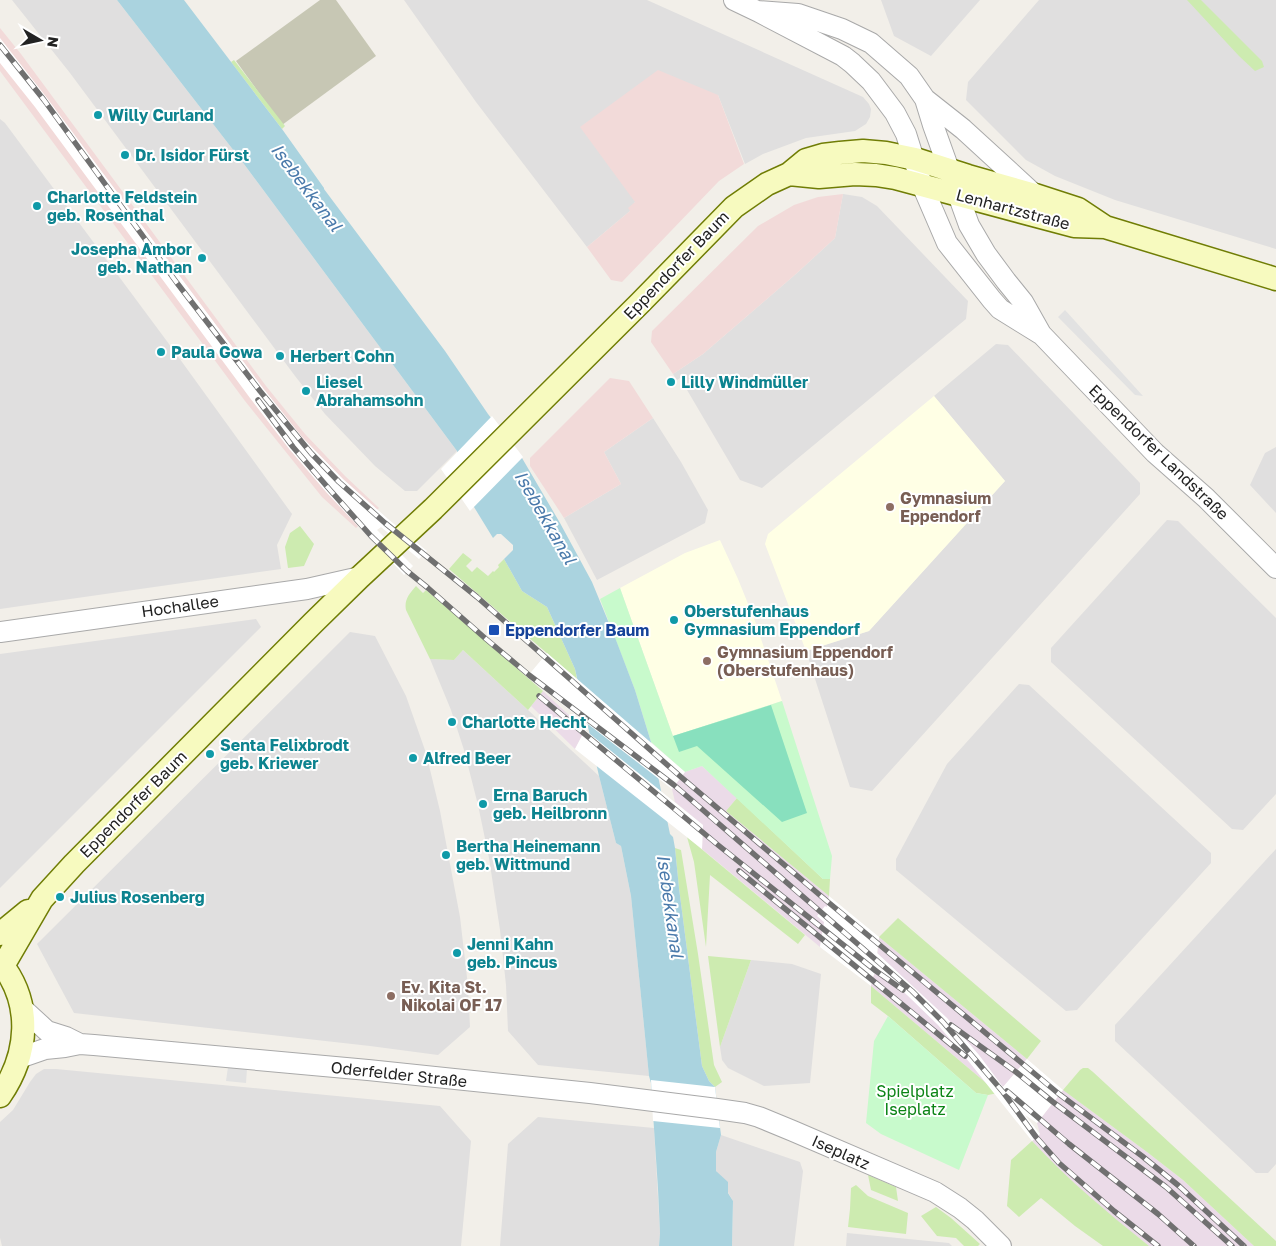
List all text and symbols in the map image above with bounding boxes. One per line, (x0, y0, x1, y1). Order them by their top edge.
north arrow (15, 15, 65, 65)
text: N (44, 36, 63, 49)
place label: Willy Curland (108, 105, 214, 125)
marker: Willy Curland (92, 109, 104, 121)
water label: Isebekkanal (267, 139, 348, 236)
place label: Dr. Isidor Fürst (135, 145, 249, 165)
marker: Dr. Isidor Fürst (119, 149, 131, 161)
street label: Lenhartzstraße (954, 184, 1072, 234)
place label: Charlotte Feldstein geb. Rosenthal (47, 187, 197, 225)
marker: Charlotte Feldstein geb. Rosenthal (31, 200, 43, 212)
street label: Eppendorfer Baum (619, 206, 733, 324)
place label: Josepha Ambor geb. Nathan (71, 239, 192, 277)
marker: Josepha Ambor geb. Nathan (196, 252, 208, 264)
place label: Paula Gowa (171, 342, 262, 362)
marker: Paula Gowa (155, 346, 167, 358)
place label: Herbert Cohn (290, 346, 394, 366)
marker: Herbert Cohn (274, 350, 286, 362)
place label: Liesel Abrahamsohn (316, 372, 423, 410)
place label: Lilly Windmüller (681, 372, 808, 392)
marker: Lilly Windmüller (665, 376, 677, 388)
street label: Eppendorfer Landstraße (1085, 380, 1233, 524)
marker: Liesel Abrahamsohn (300, 385, 312, 397)
water label: Isebekkanal (510, 466, 582, 569)
place label: Gymnasium Eppendorf (900, 488, 991, 526)
marker: Gymnasium Eppendorf (884, 501, 896, 513)
street label: Hochallee (140, 591, 220, 621)
place label: Oberstufenhaus Gymnasium Eppendorf (684, 601, 860, 639)
marker: Oberstufenhaus Gymnasium Eppendorf (668, 614, 680, 626)
place label: Eppendorfer Baum (505, 620, 649, 640)
marker: Eppendorfer Baum (487, 623, 501, 637)
place label: Gymnasium Eppendorf (Oberstufenhaus) (717, 642, 893, 680)
marker: Gymnasium Eppendorf (Oberstufenhaus) (701, 655, 713, 667)
place label: Charlotte Hecht (462, 712, 586, 732)
marker: Charlotte Hecht (446, 716, 458, 728)
place label: Senta Felixbrodt geb. Kriewer (220, 735, 349, 773)
street label: Eppendorfer Baum (75, 746, 191, 862)
marker: Senta Felixbrodt geb. Kriewer (204, 748, 216, 760)
place label: Alfred Beer (423, 748, 511, 768)
marker: Alfred Beer (407, 752, 419, 764)
place label: Erna Baruch geb. Heilbronn (493, 785, 607, 823)
marker: Erna Baruch geb. Heilbronn (477, 798, 489, 810)
place label: Bertha Heinemann geb. Wittmund (456, 836, 600, 874)
marker: Bertha Heinemann geb. Wittmund (440, 849, 452, 861)
water label: Isebekkanal (653, 853, 689, 960)
place label: Julius Rosenberg (70, 887, 205, 907)
marker: Julius Rosenberg (54, 891, 66, 903)
place label: Jenni Kahn geb. Pincus (467, 934, 557, 972)
marker: Jenni Kahn geb. Pincus (451, 947, 463, 959)
place label: Ev. Kita St. Nikolai OF 17 (401, 977, 502, 1015)
marker: Ev. Kita St. Nikolai OF 17 (385, 990, 397, 1002)
street label: Oderfelder Straße (330, 1057, 468, 1091)
park label: Spielplatz Iseplatz (876, 1081, 954, 1119)
street label: Iseplatz (809, 1130, 873, 1174)

